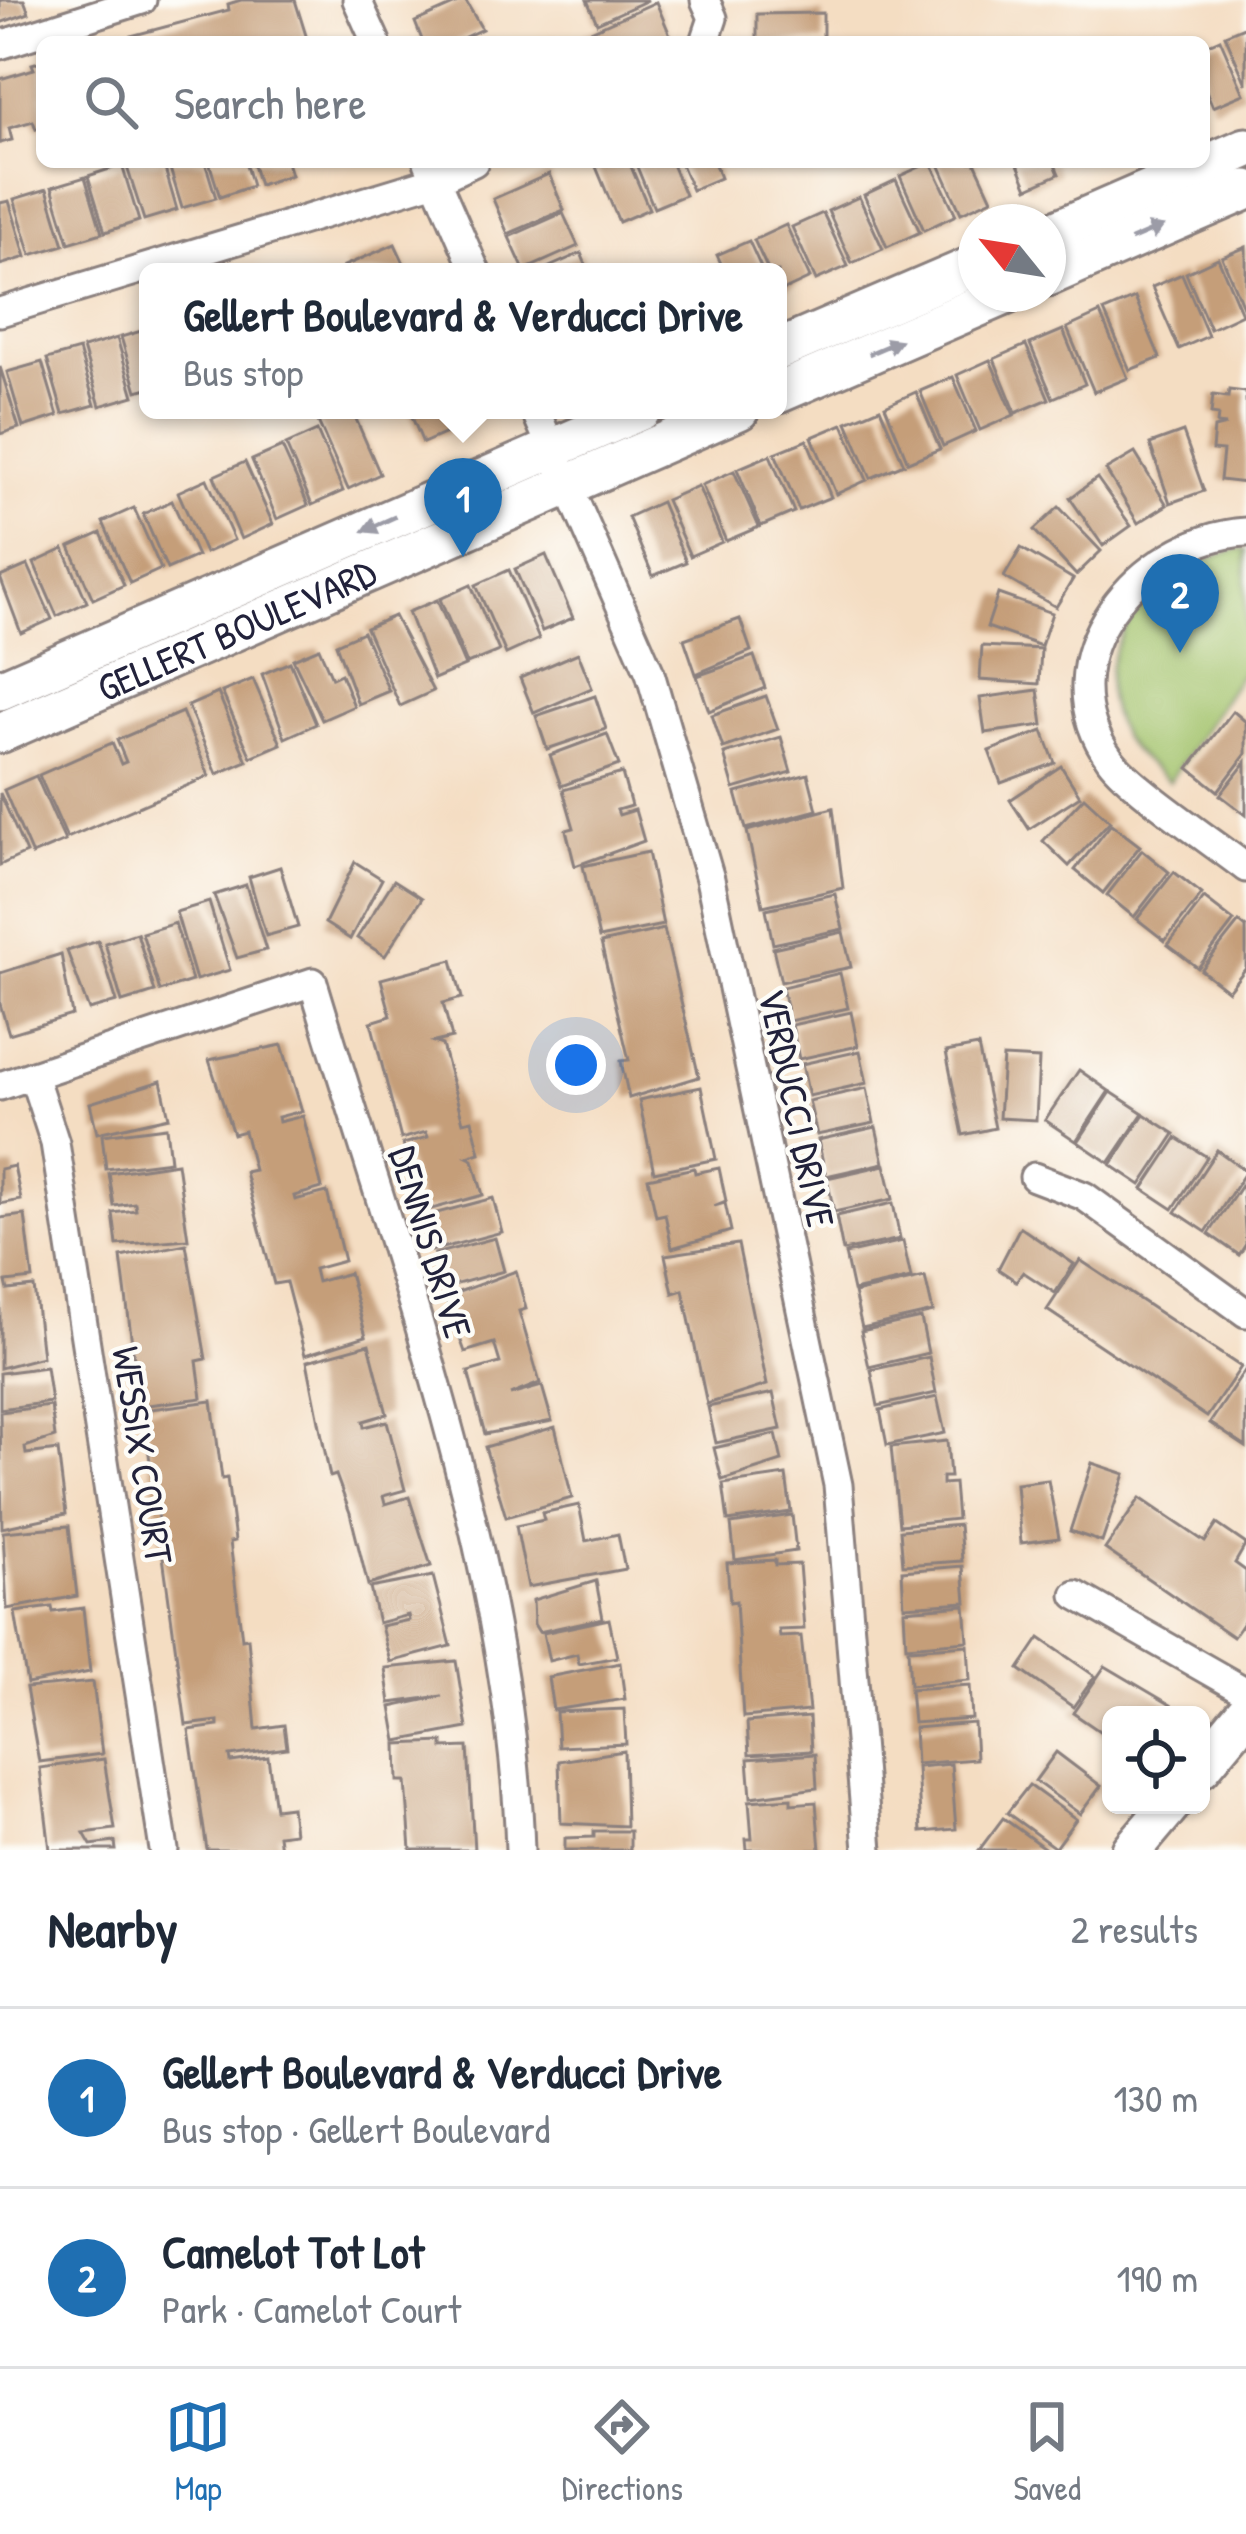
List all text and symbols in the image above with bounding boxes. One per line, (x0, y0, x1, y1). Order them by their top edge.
search box (36, 36, 1210, 168)
icon: search (78, 69, 144, 135)
text: Search here (174, 72, 366, 133)
north arrow (958, 204, 1066, 312)
one-way arrow (1130, 223, 1165, 243)
popup (139, 263, 787, 419)
text: Gellert Boulevard & Verducci Drive (183, 284, 743, 345)
one-way arrow (868, 336, 903, 356)
text: Bus stop (183, 345, 303, 398)
pin: 1 (424, 458, 502, 557)
one-way arrow (361, 514, 396, 534)
street label: GELLERT BOULEVARD (89, 545, 384, 713)
pin: 2 (1141, 554, 1219, 653)
street label: VERDUCCI DRIVE (746, 984, 849, 1232)
your location (546, 1035, 606, 1095)
street label: DENNIS DRIVE (377, 1139, 486, 1344)
street label: WESSIX COURT (100, 1343, 187, 1568)
map controls (1102, 1706, 1210, 1814)
button: locate (1102, 1706, 1210, 1814)
text: Nearby (48, 1894, 178, 1963)
text: 2 results (1071, 1902, 1198, 1955)
text: Gellert Boulevard & Verducci Drive (162, 2041, 722, 2102)
text: 1 (80, 2071, 94, 2124)
text: 130 m (1113, 2071, 1198, 2124)
text: Bus stop · Gellert Boulevard (162, 2102, 550, 2155)
text: Camelot Tot Lot (162, 2221, 424, 2282)
text: 2 (78, 2251, 96, 2304)
text: 190 m (1117, 2251, 1198, 2304)
text: Park · Camelot Court (162, 2282, 461, 2335)
tab: Map (165, 2394, 231, 2510)
tab: Directions (562, 2394, 683, 2510)
tab: Saved (1013, 2394, 1081, 2510)

